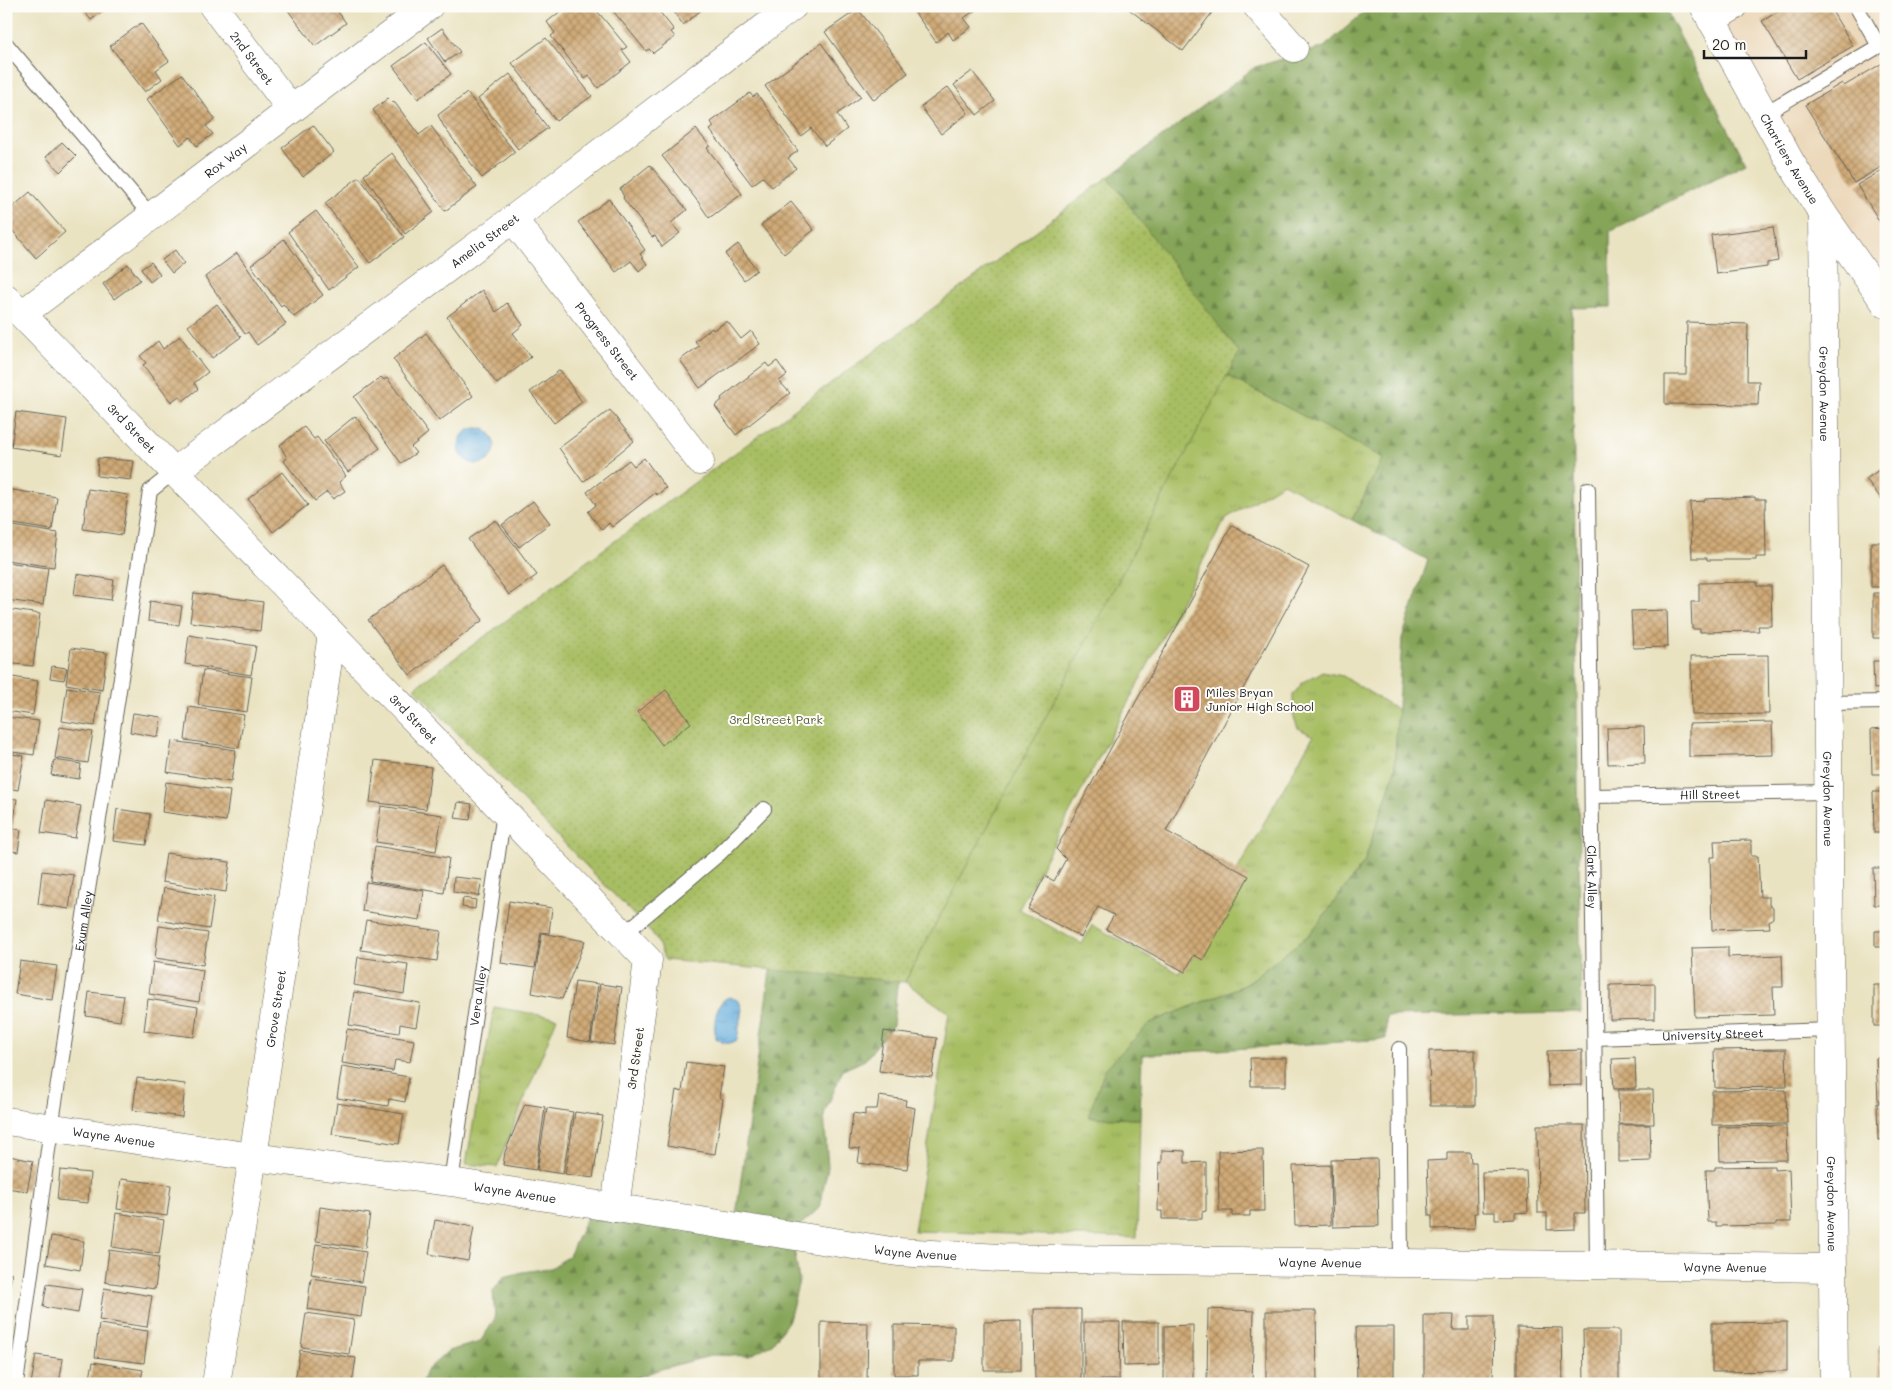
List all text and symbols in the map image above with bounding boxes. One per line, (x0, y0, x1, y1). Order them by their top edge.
street label: 2nd Street (227, 28, 278, 88)
scale bar (1704, 28, 1807, 60)
text: 20 m (1712, 34, 1746, 54)
street label: Chartiers Avenue (1757, 110, 1823, 207)
street label: Rox Way (201, 139, 250, 181)
street label: Amelia Street (447, 209, 522, 271)
street label: Progress Street (572, 298, 642, 383)
street label: Greydon Avenue (1816, 346, 1833, 442)
street label: 3rd Street (104, 400, 160, 456)
building icon: Miles Bryan Junior High School (1172, 684, 1202, 714)
place label: Miles Bryan Junior High School (1206, 684, 1314, 714)
street label: 3rd Street (386, 691, 442, 747)
park label: 3rd Street Park (729, 711, 823, 727)
street label: Greydon Avenue (1820, 751, 1837, 847)
street label: Hill Street (1680, 785, 1740, 803)
street label: Clark Alley (1584, 845, 1601, 909)
street label: Exum Alley (71, 889, 96, 952)
street label: Vera Alley (465, 965, 490, 1027)
street label: Grove Street (262, 969, 289, 1048)
street label: University Street (1662, 1024, 1764, 1044)
street label: 3rd Street (623, 1026, 647, 1090)
street label: Wayne Avenue (71, 1123, 156, 1151)
street label: Greydon Avenue (1824, 1156, 1841, 1252)
street label: Wayne Avenue (472, 1178, 558, 1206)
street label: Wayne Avenue (873, 1240, 958, 1263)
street label: Wayne Avenue (1278, 1254, 1362, 1271)
street label: Wayne Avenue (1683, 1258, 1767, 1275)

